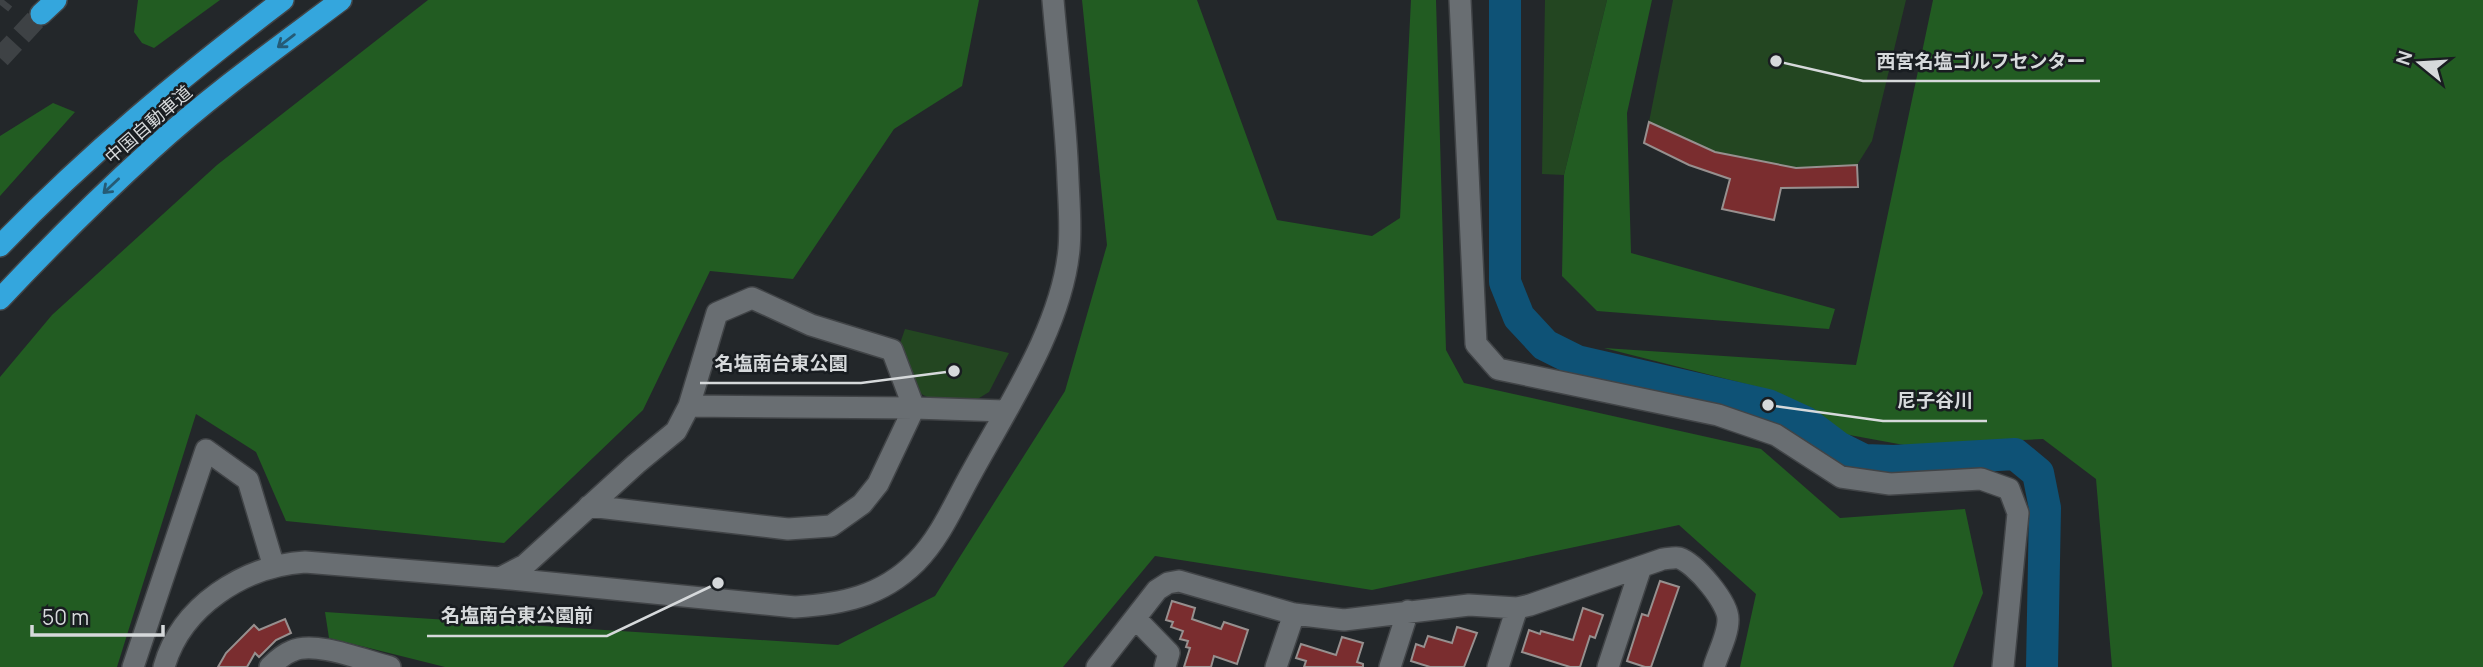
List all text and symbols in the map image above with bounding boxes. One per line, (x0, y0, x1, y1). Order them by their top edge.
north arrow (2385, 28, 2455, 98)
one-way arrow (277, 33, 296, 48)
callout: 西宮名塩ゴルフセンター (1863, 41, 2100, 81)
text: N (2389, 47, 2418, 68)
text: 西宮名塩ゴルフセンター (1876, 48, 2086, 74)
street label: 中国自動車道 (99, 80, 197, 168)
one-way arrow (103, 178, 120, 195)
callout: 名塩南台東公園 (700, 343, 861, 383)
text: 名塩南台東公園 (714, 350, 848, 376)
callout: 尼子谷川 (1883, 381, 1987, 421)
text: 尼子谷川 (1897, 387, 1973, 413)
scale bar (32, 594, 163, 638)
callout: 名塩南台東公園前 (427, 596, 607, 636)
text: 名塩南台東公園前 (441, 602, 593, 628)
text: 50 m (42, 603, 89, 631)

